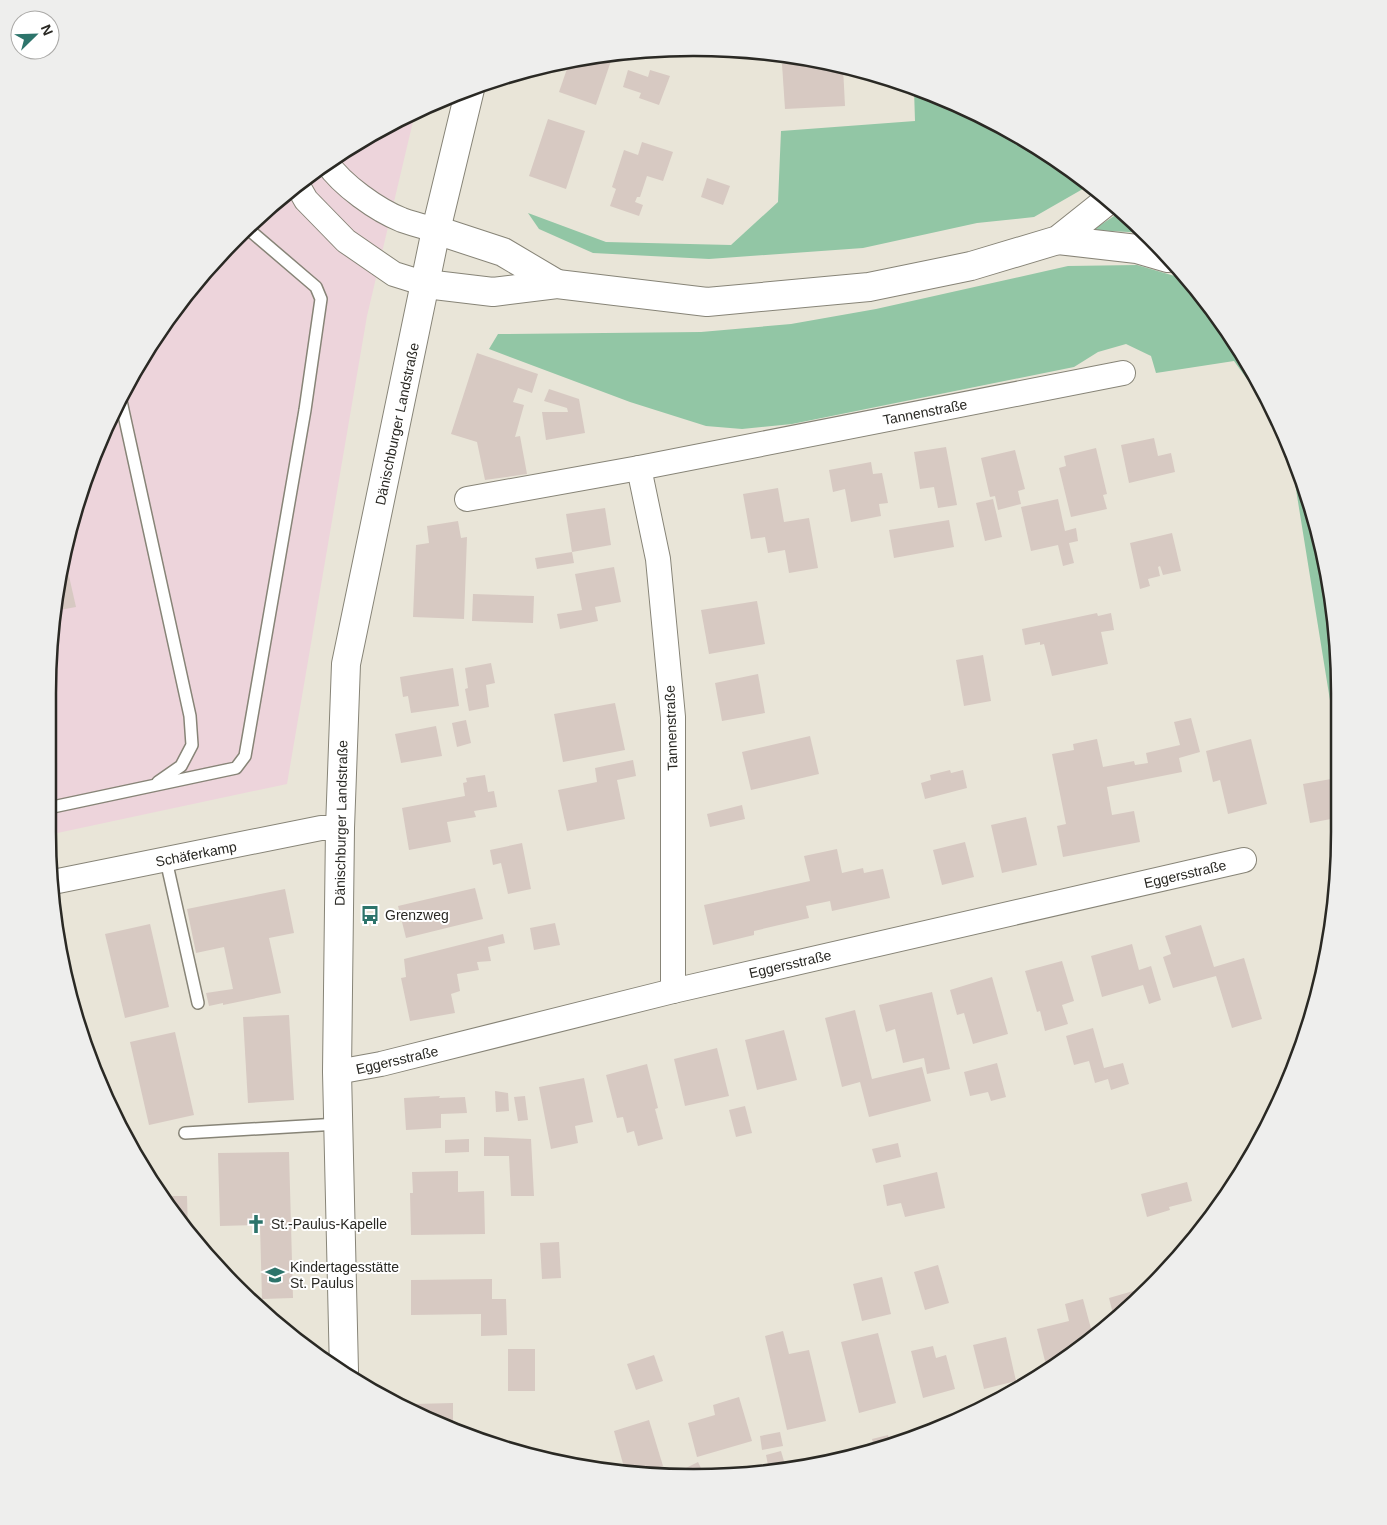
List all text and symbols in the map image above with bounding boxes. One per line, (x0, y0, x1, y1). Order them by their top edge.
north arrow (10, 10, 60, 60)
text: N (38, 22, 56, 38)
street label: Dänischburger Landstraße (372, 341, 422, 507)
street label: Tannenstraße (881, 396, 969, 428)
street label: Tannenstraße (662, 685, 680, 771)
street label: Dänischburger Landstraße (332, 740, 350, 906)
street label: Schäferkamp (154, 838, 238, 870)
street label: Eggersstraße (1142, 857, 1228, 891)
bus stop icon: Grenzweg (359, 904, 381, 926)
place label: Grenzweg (385, 907, 449, 923)
street label: Eggersstraße (747, 947, 833, 981)
street label: Eggersstraße (354, 1043, 440, 1077)
church icon: St.-Paulus-Kapelle (245, 1213, 267, 1235)
place label: St.-Paulus-Kapelle (271, 1216, 387, 1232)
place label: Kindertagesstätte St. Paulus (290, 1259, 399, 1291)
school or university icon: Kindertagesstätte St. Paulus (264, 1264, 286, 1286)

